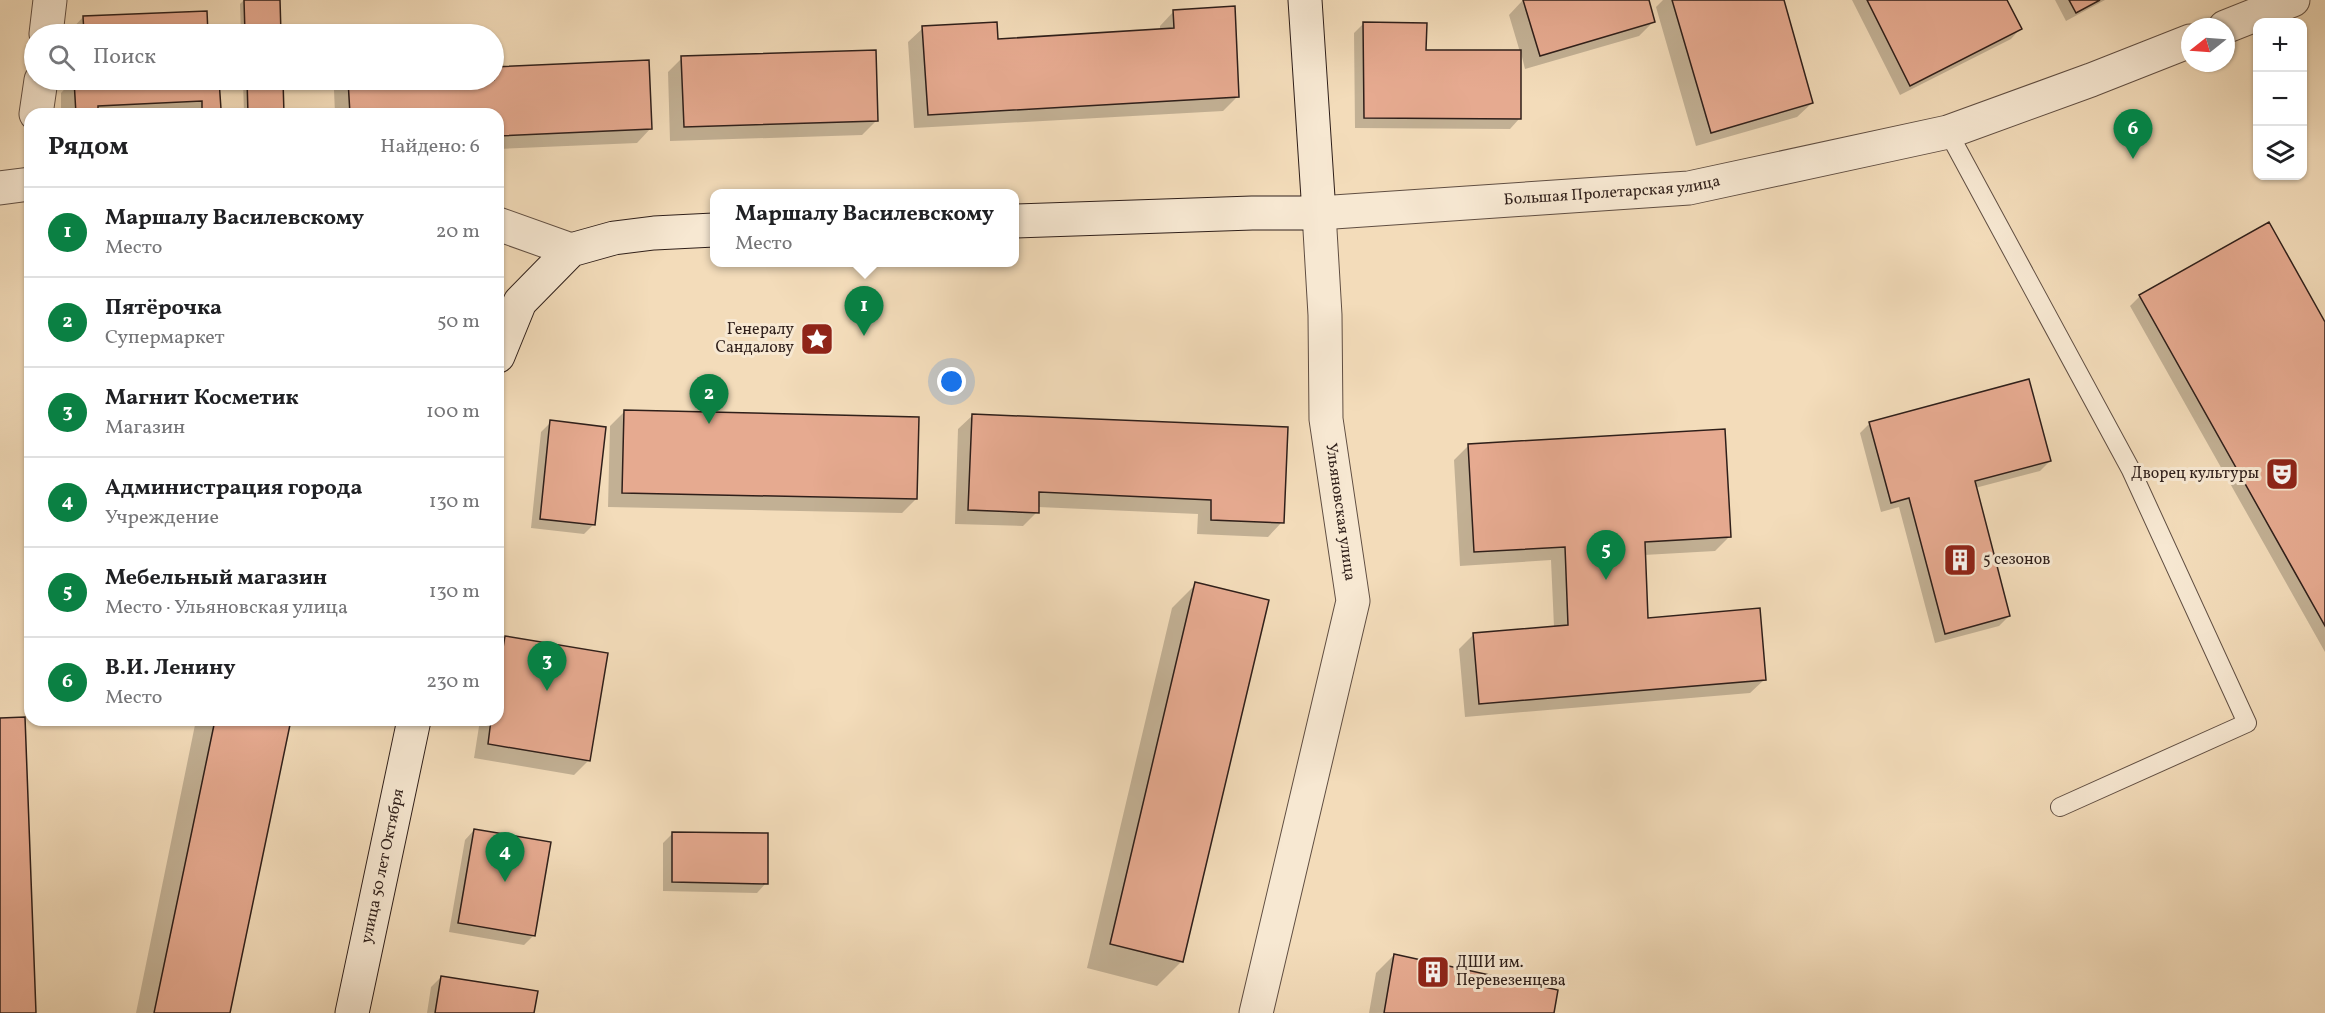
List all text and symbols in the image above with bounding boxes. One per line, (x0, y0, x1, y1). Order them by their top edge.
north arrow (2181, 18, 2235, 72)
map controls (2253, 18, 2307, 180)
button: + (2253, 18, 2307, 72)
search box (24, 24, 504, 90)
icon: search (45, 41, 78, 74)
text: Поиск (93, 42, 156, 73)
button: − (2253, 72, 2307, 126)
pin: 6 (2114, 110, 2152, 159)
button: layers (2253, 126, 2307, 180)
text: Рядом (48, 129, 128, 165)
text: Найдено: 6 (380, 133, 480, 161)
street label: Большая Пролетарская улица (1503, 170, 1723, 211)
popup (710, 189, 1019, 267)
text: Маршалу Василевскому (735, 199, 994, 230)
text: Маршалу Василевскому (105, 203, 364, 234)
text: 1 (63, 218, 72, 246)
text: 20 m (436, 218, 480, 246)
text: Место (735, 230, 792, 258)
text: Место (105, 234, 162, 262)
pin: 1 (844, 286, 884, 336)
text: Пятёрочка (105, 293, 222, 324)
text: 2 (62, 308, 73, 336)
text: 50 m (437, 308, 480, 336)
place label: Генералу Сандалову (715, 319, 794, 359)
place icon: Генералу Сандалову (799, 321, 835, 357)
text: Супермаркет (105, 324, 225, 352)
your location (937, 367, 966, 396)
pin: 2 (690, 374, 728, 424)
text: Магнит Косметик (105, 383, 299, 414)
text: 3 (62, 398, 73, 426)
text: 100 m (426, 398, 480, 426)
text: Магазин (105, 414, 185, 442)
street label: Ульяновская улица (1319, 442, 1361, 582)
theatre icon: Дворец культуры (2264, 456, 2300, 492)
place label: Дворец культуры (2131, 463, 2259, 485)
text: Администрация города (105, 473, 362, 504)
text: 4 (61, 488, 74, 516)
text: 130 m (429, 488, 480, 516)
text: Учреждение (105, 504, 219, 532)
pin: 5 (1586, 530, 1626, 580)
building icon: 5 сезонов (1942, 542, 1978, 578)
place label: 5 сезонов (1983, 549, 2050, 571)
text: Мебельный магазин (105, 563, 327, 594)
text: 5 (63, 578, 72, 606)
text: 130 m (429, 578, 480, 606)
text: Место · Ульяновская улица (105, 594, 348, 622)
pin: 3 (528, 642, 566, 691)
text: В.И. Ленину (105, 653, 236, 684)
text: 6 (62, 668, 73, 696)
text: 230 m (426, 668, 480, 696)
text: Место (105, 684, 162, 712)
street label: улица 50 лет Октября (356, 787, 410, 946)
pin: 4 (486, 832, 524, 882)
place label: ДШИ им. Перевезенцева (1456, 952, 1566, 992)
building icon: ДШИ им. Перевезенцева (1415, 954, 1451, 990)

